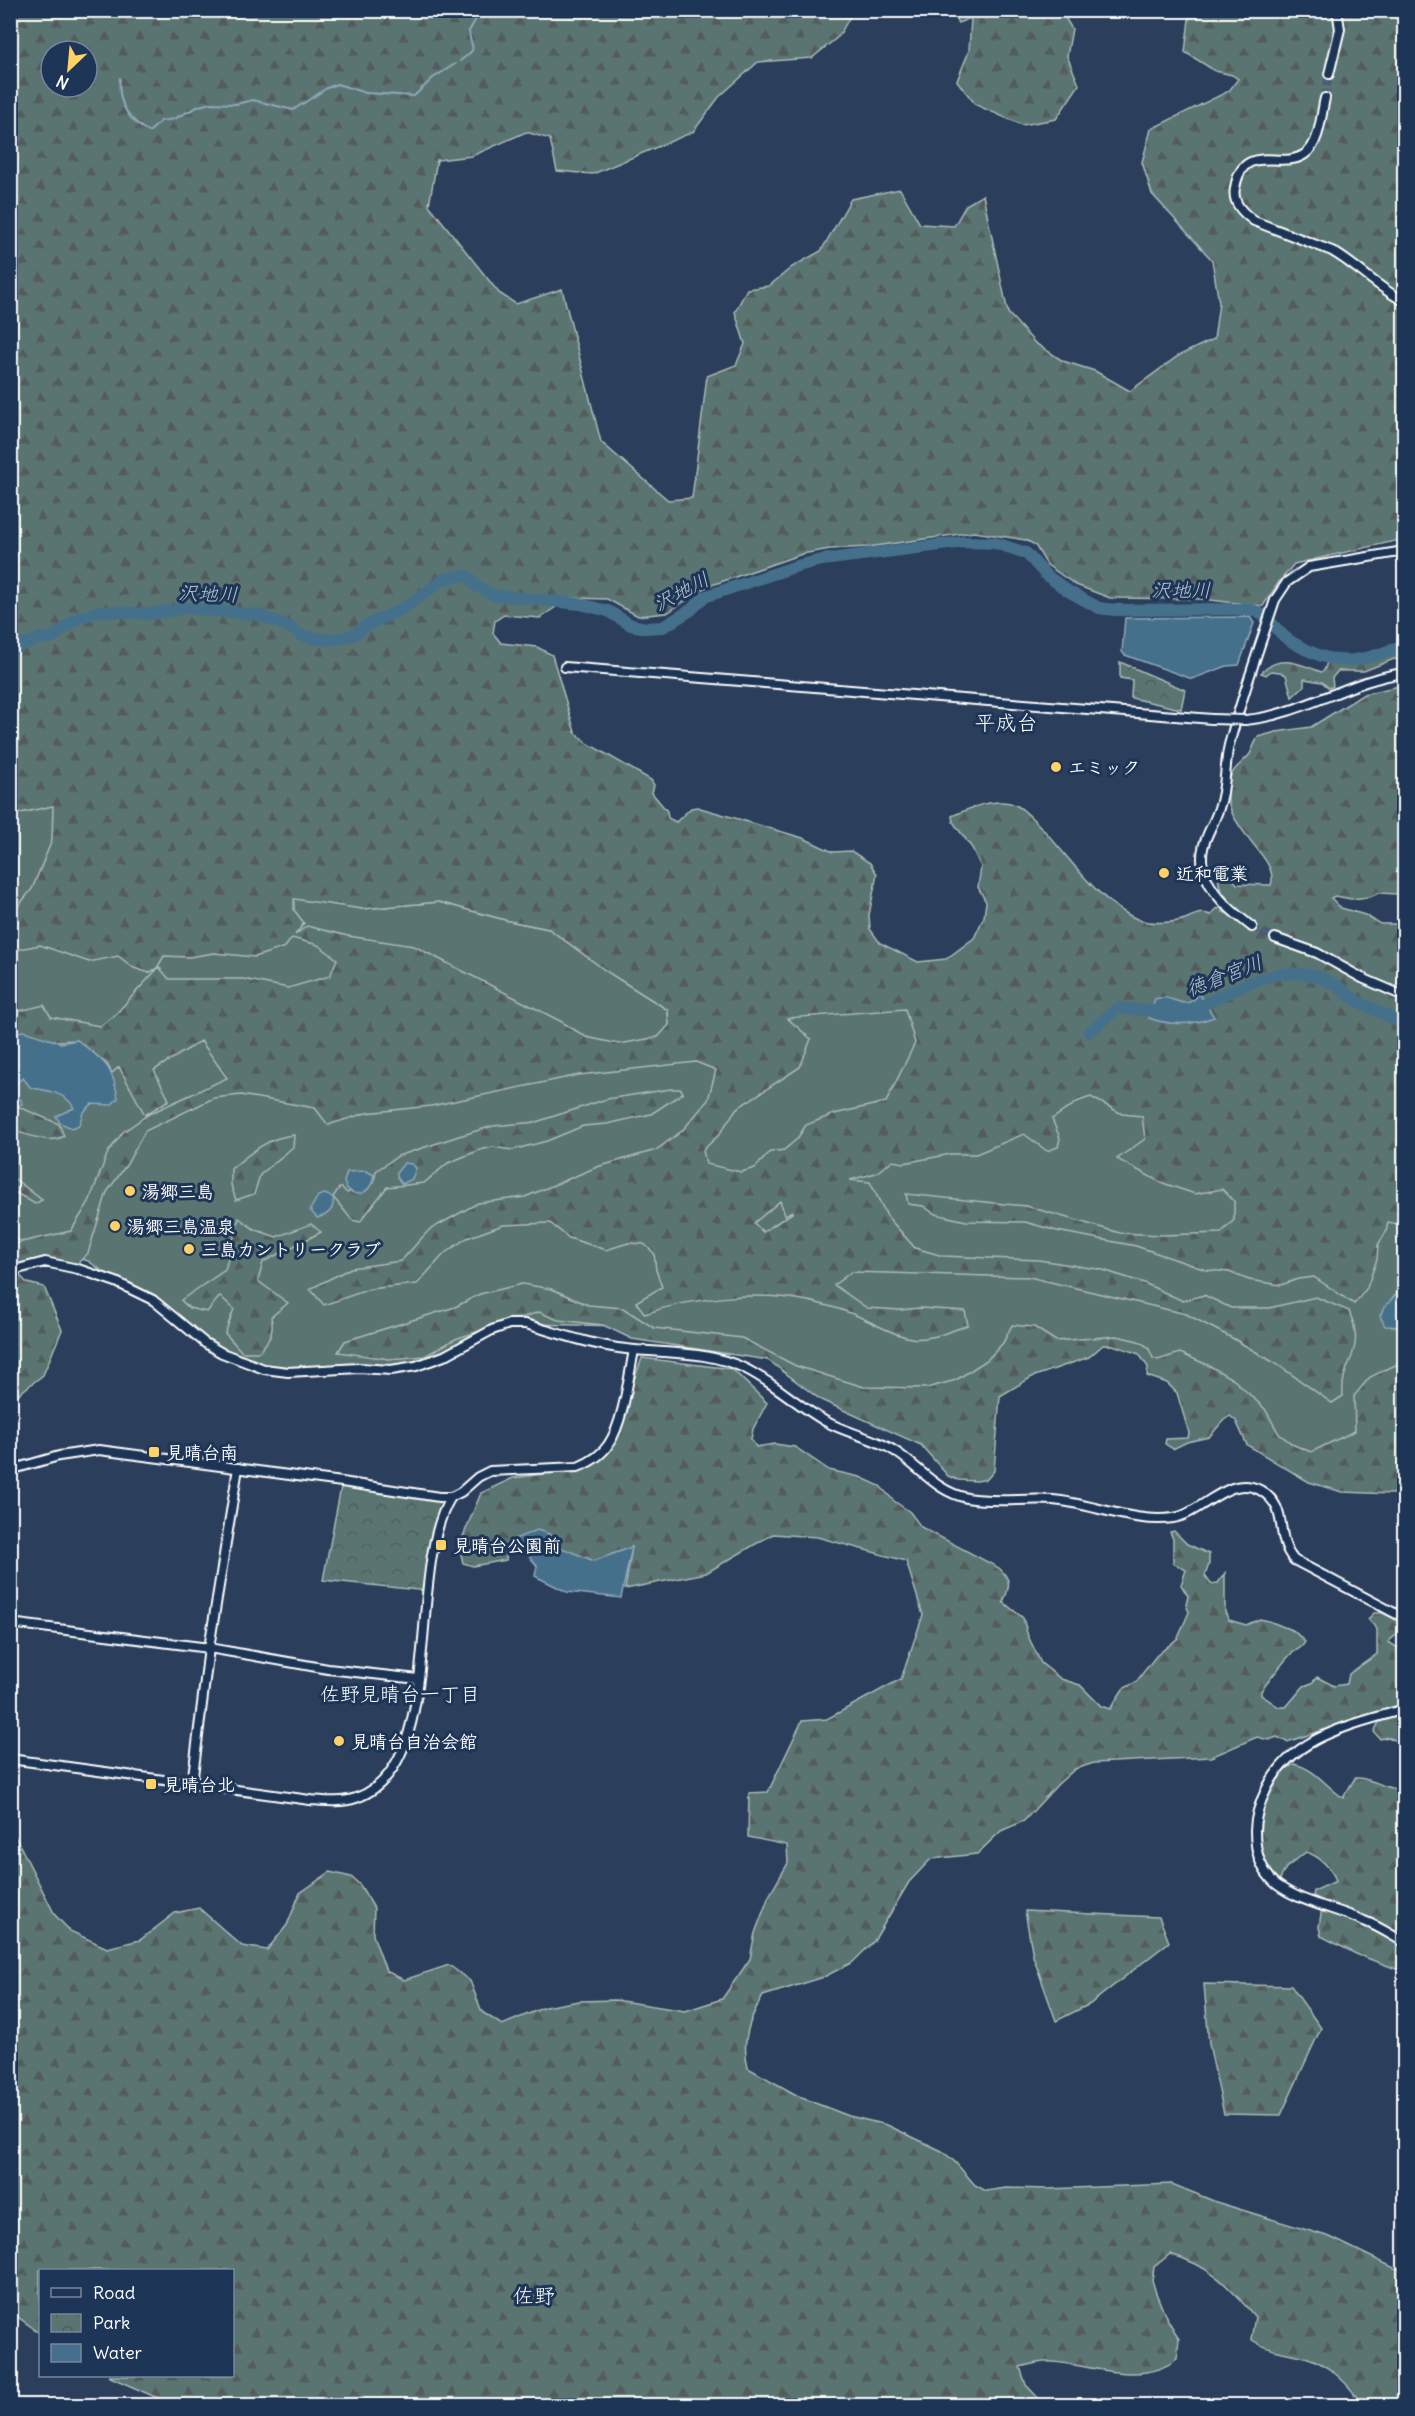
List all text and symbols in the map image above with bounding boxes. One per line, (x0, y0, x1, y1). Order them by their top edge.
north arrow (39, 39, 99, 99)
text: N (53, 71, 72, 94)
water label: 沢地川 (649, 566, 713, 616)
water label: 沢地川 (1151, 577, 1211, 602)
water label: 沢地川 (178, 579, 238, 607)
district label: 平成台 (975, 709, 1038, 736)
place label: エミック (1068, 756, 1140, 779)
marker: エミック (1049, 760, 1063, 774)
place label: 近和電業 (1176, 862, 1248, 885)
marker: 近和電業 (1157, 866, 1171, 880)
water label: 徳倉宮川 (1182, 949, 1266, 1001)
place label: 湯郷三島 (142, 1180, 214, 1203)
marker: 湯郷三島 (123, 1184, 137, 1198)
place label: 湯郷三島温泉 (127, 1215, 235, 1238)
marker: 湯郷三島温泉 (108, 1219, 122, 1233)
place label: 三島カントリークラブ (201, 1238, 381, 1261)
marker: 三島カントリークラブ (182, 1242, 196, 1256)
place label: 見晴台南 (166, 1441, 238, 1464)
marker: 見晴台南 (147, 1445, 161, 1459)
place label: 見晴台公園前 (453, 1534, 561, 1557)
marker: 見晴台公園前 (434, 1538, 448, 1552)
district label: 佐野見晴台一丁目 (320, 1681, 480, 1706)
place label: 見晴台自治会館 (351, 1730, 477, 1753)
marker: 見晴台自治会館 (332, 1734, 346, 1748)
place label: 見晴台北 (163, 1773, 235, 1796)
marker: 見晴台北 (144, 1777, 158, 1791)
legend (39, 2269, 234, 2377)
text: Road (93, 2281, 136, 2304)
district label: 佐野 (513, 2282, 555, 2309)
text: Park (93, 2311, 130, 2334)
text: Water (93, 2341, 143, 2364)

